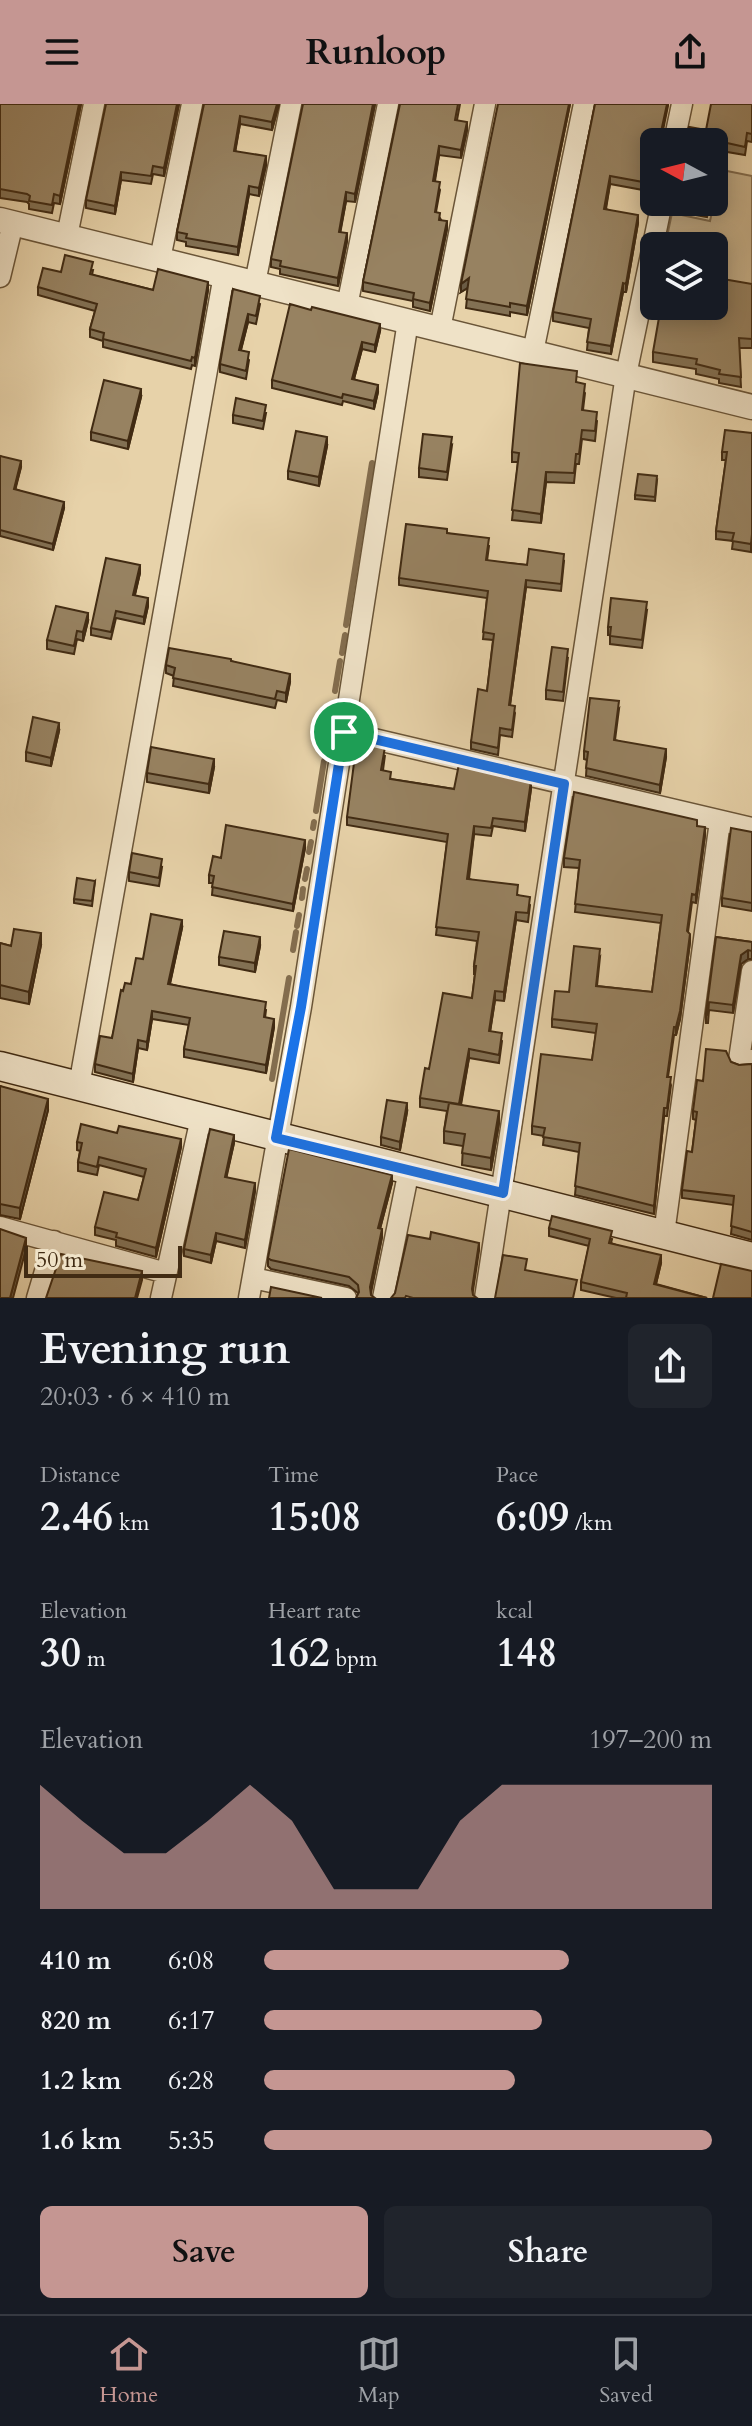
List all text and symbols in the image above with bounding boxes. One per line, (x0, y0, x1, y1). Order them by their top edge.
text: Runloop (305, 28, 447, 77)
icon: menu (40, 30, 84, 74)
icon: share (668, 30, 712, 74)
north arrow (640, 128, 728, 216)
map controls (640, 128, 728, 320)
button: layers (640, 232, 728, 320)
pin (310, 698, 378, 766)
icon: arrive (322, 710, 366, 754)
scale bar (24, 1242, 182, 1278)
text: 50 m (36, 1245, 83, 1275)
text: Evening run (40, 1319, 290, 1379)
button: share (628, 1324, 712, 1408)
text: 20:03 · 6 × 410 m (40, 1379, 230, 1414)
text: Distance (40, 1460, 120, 1490)
text: Time (268, 1460, 319, 1490)
text: Pace (496, 1460, 539, 1490)
text: 2.46 (40, 1490, 113, 1545)
text: 15:08 (268, 1490, 362, 1545)
text: 6:09 (496, 1490, 569, 1545)
text: km (113, 1508, 149, 1538)
text: /km (569, 1508, 613, 1538)
text: Elevation (40, 1596, 127, 1626)
text: Heart rate (268, 1596, 361, 1626)
text: kcal (496, 1596, 533, 1626)
text: 30 (40, 1626, 81, 1681)
text: 162 (268, 1626, 329, 1681)
text: 148 (496, 1626, 557, 1681)
text: m (81, 1644, 106, 1674)
text: bpm (329, 1644, 378, 1674)
text: Elevation (40, 1722, 143, 1757)
text: 197–200 m (589, 1722, 712, 1757)
text: 410 m (40, 1943, 111, 1978)
text: 6:08 (168, 1943, 215, 1978)
text: 820 m (40, 2003, 111, 2038)
text: 6:17 (168, 2003, 215, 2038)
text: 1.2 km (40, 2063, 121, 2098)
text: 6:28 (168, 2063, 215, 2098)
text: 1.6 km (40, 2123, 121, 2158)
text: 5:35 (168, 2123, 215, 2158)
button: Save (40, 2206, 368, 2298)
button: Share (384, 2206, 712, 2298)
tab: Home (99, 2332, 158, 2410)
tab: Map (357, 2332, 401, 2410)
tab: Saved (599, 2332, 653, 2410)

